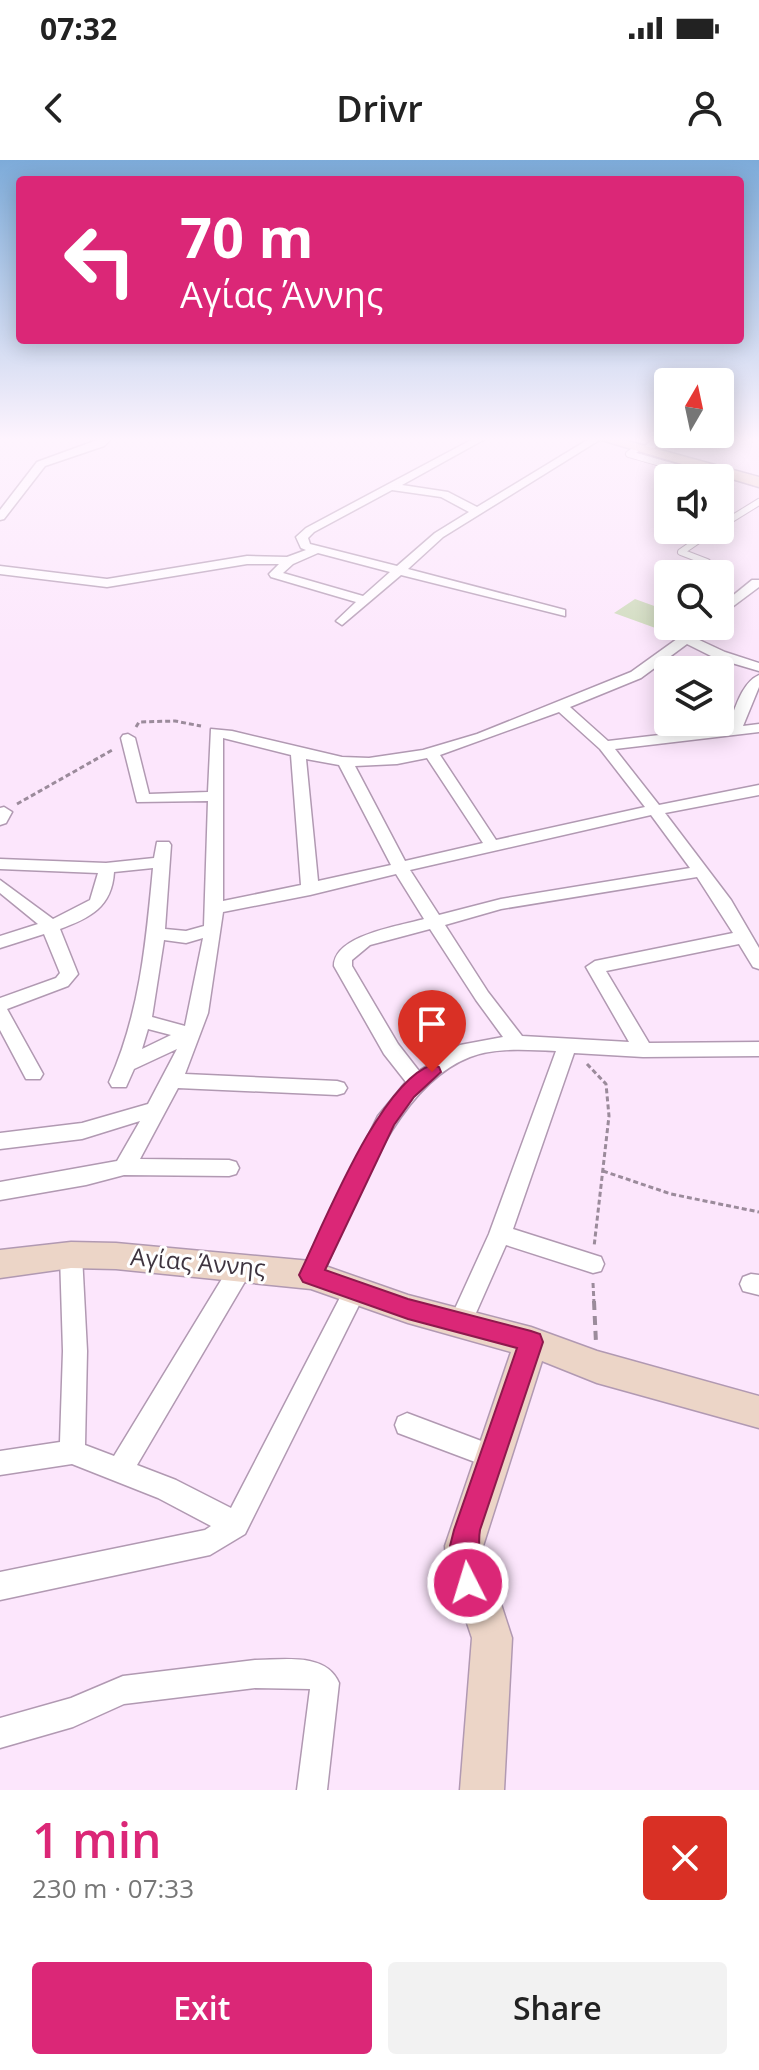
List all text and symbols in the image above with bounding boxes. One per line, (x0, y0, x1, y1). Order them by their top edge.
text: 07:32 (40, 8, 117, 49)
text: Drivr (336, 84, 423, 133)
icon: back (32, 86, 76, 130)
icon: person (683, 86, 727, 130)
text: 70 m (180, 198, 314, 274)
icon: left (48, 208, 152, 312)
text: Αγίας Άννης (180, 270, 383, 319)
north arrow (654, 368, 734, 448)
map controls (654, 368, 734, 736)
button: sound (654, 464, 734, 544)
button: search (654, 560, 734, 640)
button: layers (654, 656, 734, 736)
pin (398, 990, 466, 1072)
icon: arrive (410, 1002, 454, 1046)
street label: Αγίας Άννης (129, 1239, 267, 1284)
position arrow (426, 1541, 510, 1625)
text: 1 min (32, 1807, 162, 1872)
button: close (643, 1816, 727, 1900)
text: 230 m · 07:33 (32, 1870, 194, 1906)
button: Exit (32, 1962, 372, 2054)
button: Share (388, 1962, 727, 2054)

